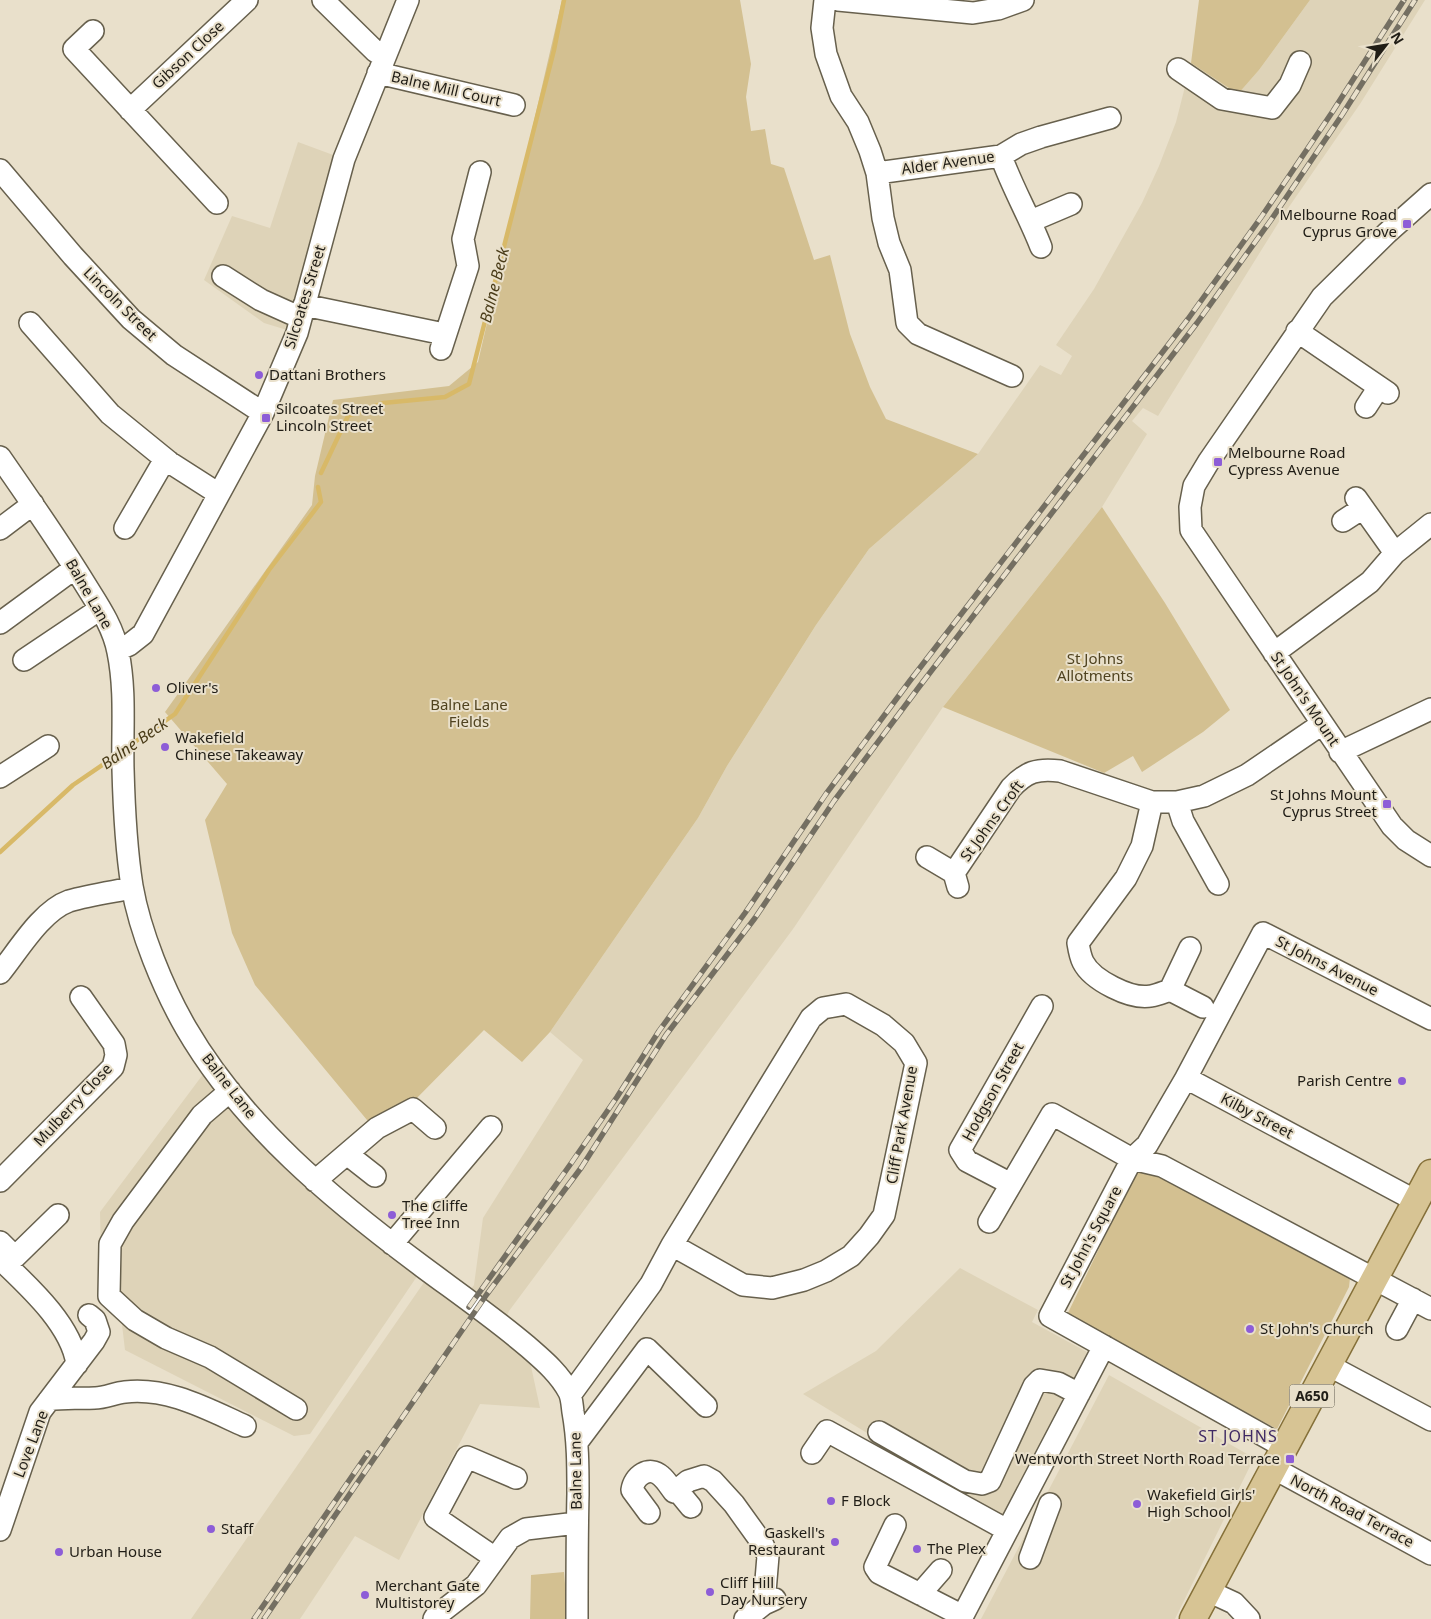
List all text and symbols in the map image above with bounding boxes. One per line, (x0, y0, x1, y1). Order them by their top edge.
street label: Gibson Close (147, 16, 228, 93)
north arrow (1361, 20, 1411, 70)
text: N (1386, 28, 1409, 48)
street label: Balne Mill Court (389, 66, 504, 111)
street label: Alder Avenue (900, 146, 996, 178)
place label: Melbourne Road Cyprus Grove (1280, 204, 1397, 241)
marker: Melbourne Road Cyprus Grove (1401, 218, 1413, 230)
street label: Silcoates Street (279, 242, 329, 351)
water label: Balne Beck (474, 244, 514, 325)
street label: Lincoln Street (80, 262, 162, 345)
place label: Dattani Brothers (269, 364, 386, 384)
marker: Dattani Brothers (253, 369, 265, 381)
place label: Silcoates Street Lincoln Street (276, 398, 384, 435)
marker: Silcoates Street Lincoln Street (260, 412, 272, 424)
place label: Melbourne Road Cypress Avenue (1228, 442, 1345, 479)
marker: Melbourne Road Cypress Avenue (1212, 456, 1224, 468)
street label: Balne Lane (62, 555, 118, 632)
street label: St John's Mount (1267, 647, 1345, 750)
park label: St Johns Allotments (1057, 648, 1133, 685)
place label: Oliver's (166, 677, 218, 697)
marker: Oliver's (150, 682, 162, 694)
park label: Balne Lane Fields (430, 694, 508, 731)
water label: Balne Beck (96, 711, 173, 774)
place label: Wakefield Chinese Takeaway (175, 727, 304, 764)
marker: Wakefield Chinese Takeaway (159, 741, 171, 753)
street label: St Johns Croft (955, 775, 1028, 865)
place label: St Johns Mount Cyprus Street (1270, 784, 1378, 821)
marker: St Johns Mount Cyprus Street (1381, 798, 1393, 810)
street label: St Johns Avenue (1273, 931, 1382, 1000)
street label: Hodgson Street (957, 1038, 1028, 1144)
street label: Balne Lane (198, 1049, 262, 1122)
street label: Mulberry Close (29, 1059, 116, 1150)
street label: Cliff Park Avenue (881, 1064, 921, 1186)
place label: Parish Centre (1297, 1070, 1392, 1090)
marker: Parish Centre (1396, 1075, 1408, 1087)
street label: Kilby Street (1218, 1088, 1298, 1143)
street label: St John's Square (1055, 1182, 1125, 1291)
place label: The Cliffe Tree Inn (402, 1195, 468, 1232)
marker: The Cliffe Tree Inn (386, 1209, 398, 1221)
place label: St John's Church (1260, 1318, 1374, 1338)
marker: St John's Church (1244, 1323, 1256, 1335)
road number: A650 (1290, 1384, 1334, 1408)
street label: Love Lane (8, 1407, 52, 1480)
district label: ST JOHNS (1198, 1425, 1278, 1447)
street label: Balne Lane (564, 1432, 586, 1510)
place label: Wentworth Street North Road Terrace (1015, 1448, 1280, 1468)
marker: Wentworth Street North Road Terrace (1284, 1453, 1296, 1465)
street label: North Road Terrace (1287, 1469, 1418, 1551)
place label: Wakefield Girls' High School (1147, 1484, 1255, 1521)
place label: F Block (841, 1490, 891, 1510)
marker: F Block (825, 1495, 837, 1507)
marker: Wakefield Girls' High School (1131, 1498, 1143, 1510)
place label: Staff (221, 1518, 254, 1538)
place label: Gaskell's Restaurant (748, 1522, 826, 1559)
marker: Staff (205, 1523, 217, 1535)
marker: Gaskell's Restaurant (829, 1536, 841, 1548)
place label: The Plex (927, 1538, 986, 1558)
place label: Urban House (69, 1541, 162, 1561)
marker: The Plex (911, 1543, 923, 1555)
marker: Urban House (53, 1546, 65, 1558)
place label: Cliff Hill Day Nursery (720, 1572, 808, 1609)
place label: Merchant Gate Multistorey (375, 1575, 480, 1612)
marker: Cliff Hill Day Nursery (704, 1586, 716, 1598)
marker: Merchant Gate Multistorey (359, 1589, 371, 1601)

